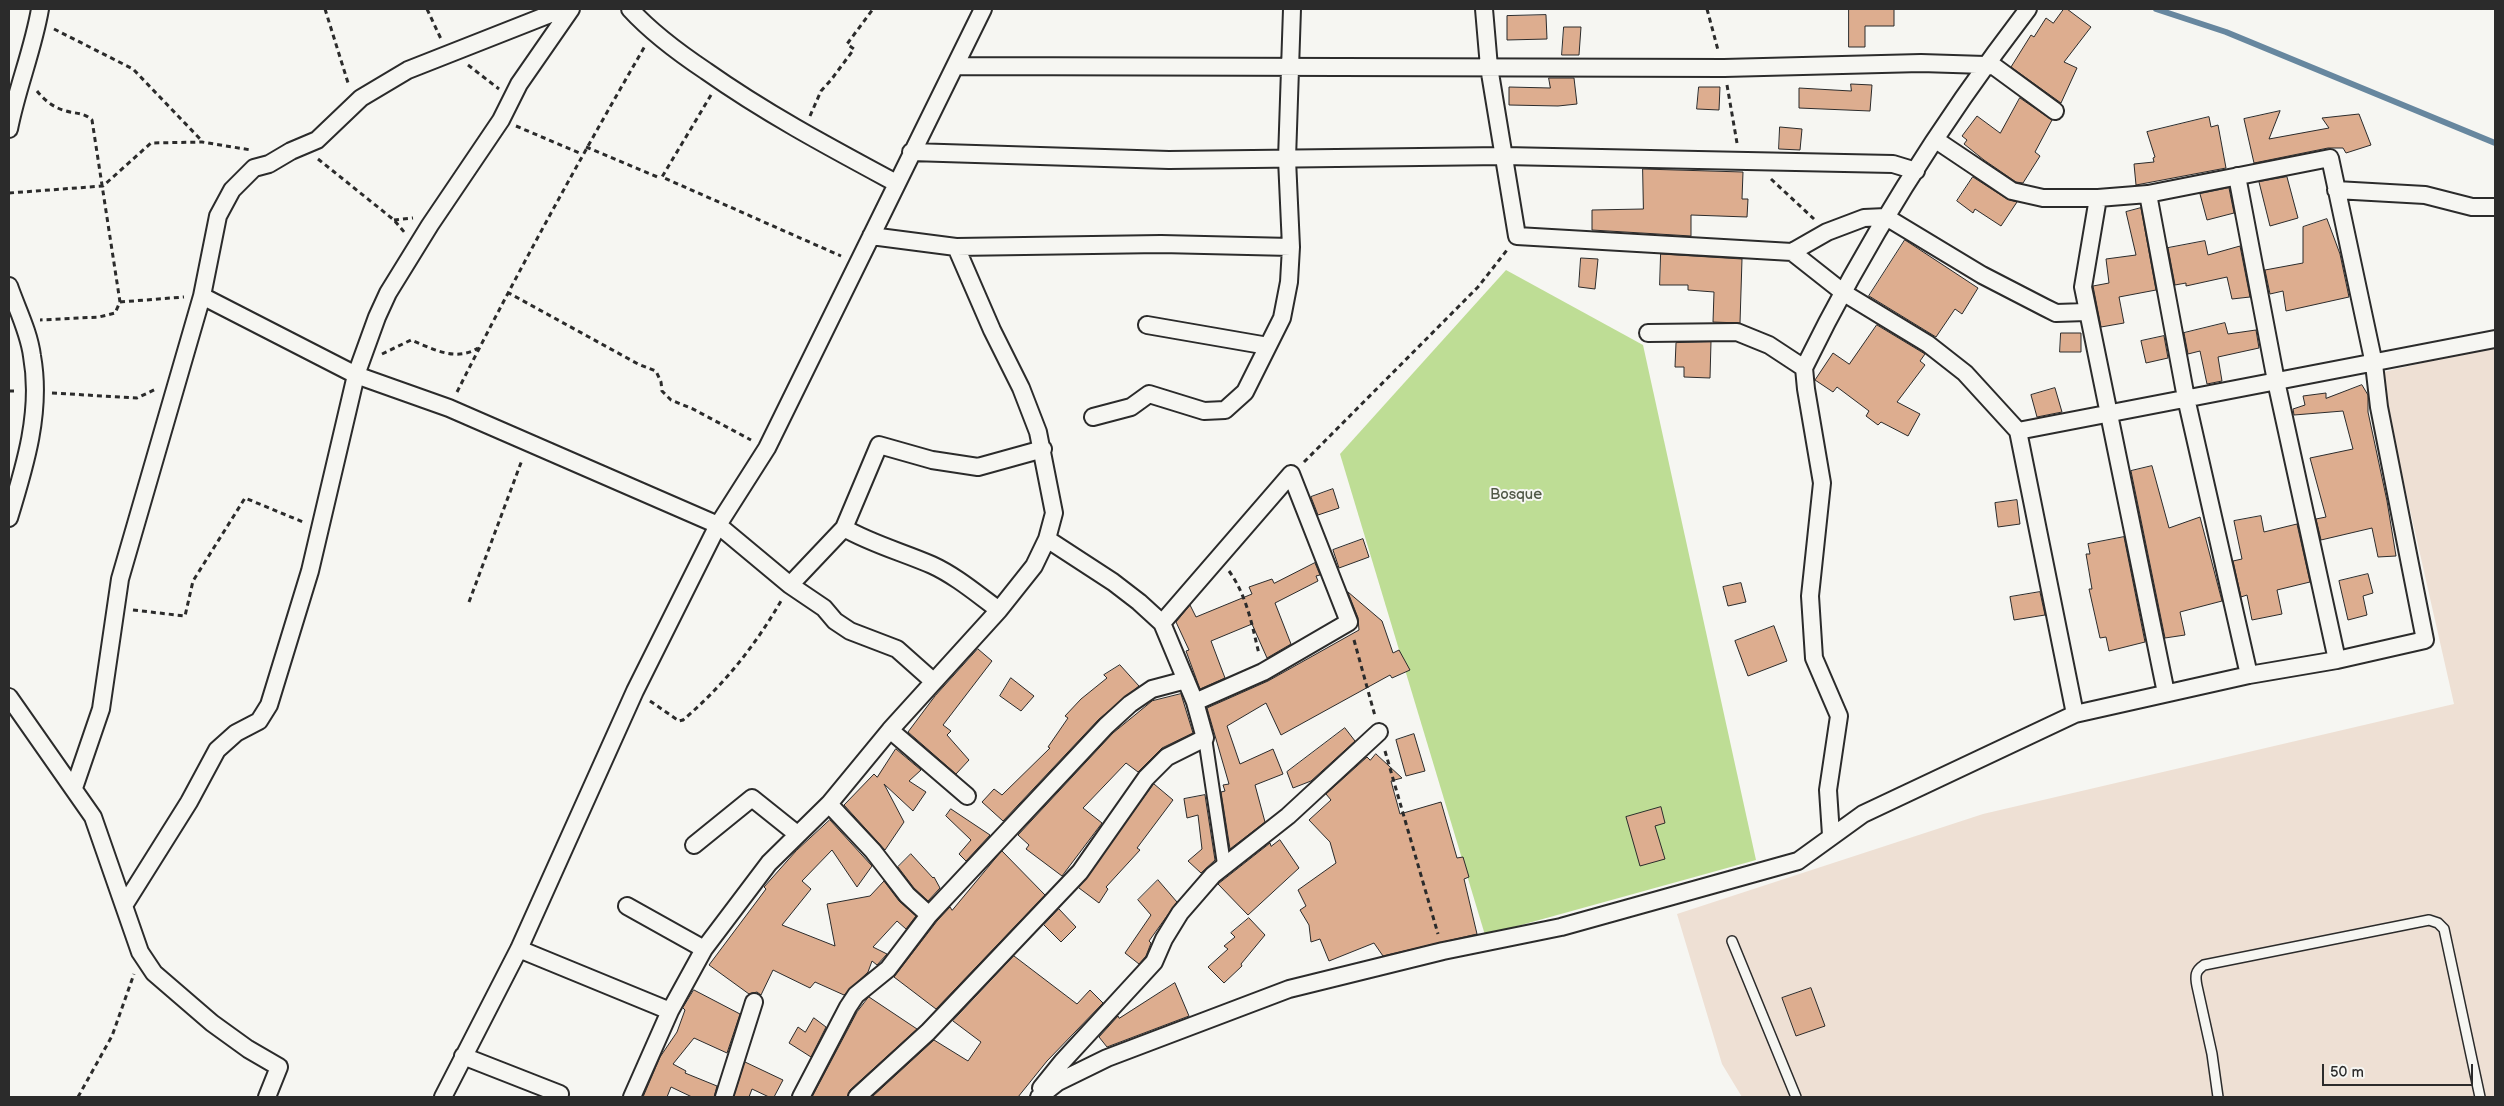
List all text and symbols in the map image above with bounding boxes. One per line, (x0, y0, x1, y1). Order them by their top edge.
park label: Bosque (1490, 486, 1542, 504)
scale bar (2324, 1054, 2475, 1086)
text: 50 m (2330, 1063, 2364, 1082)

